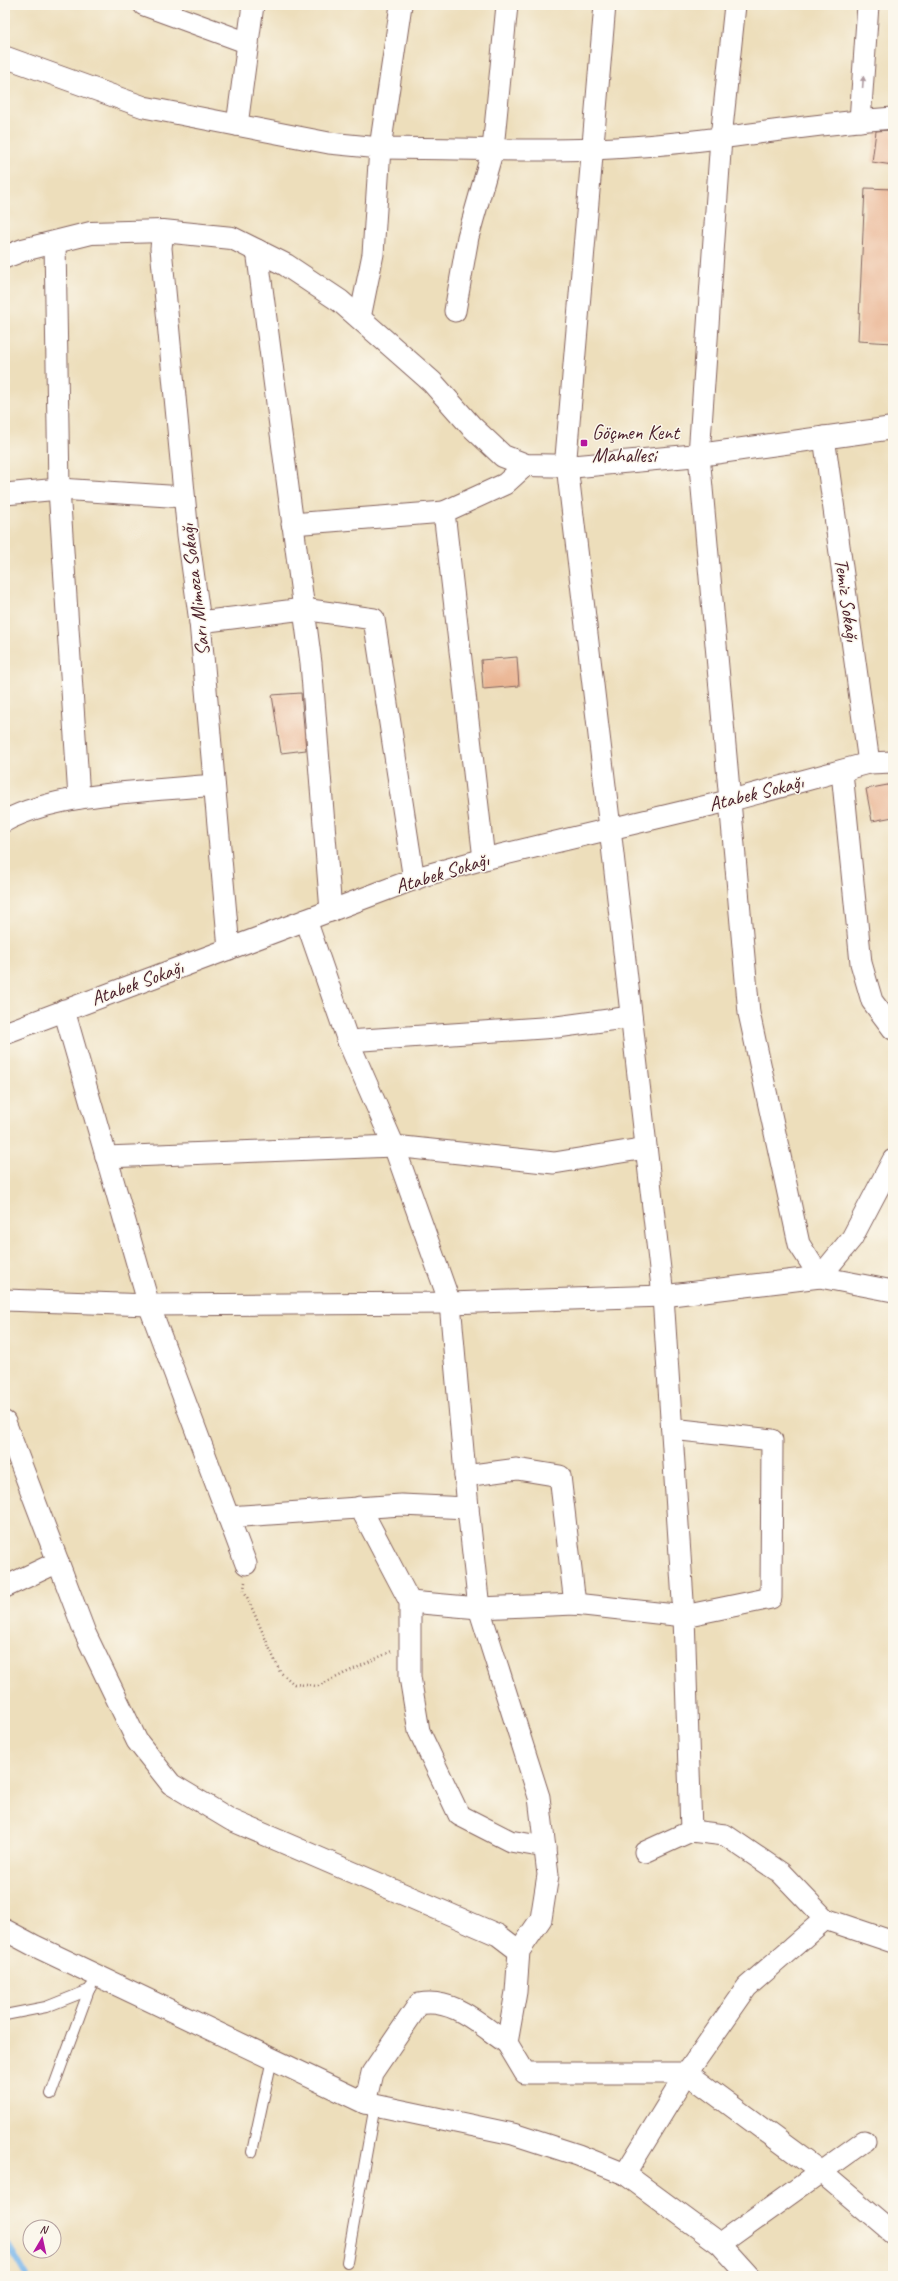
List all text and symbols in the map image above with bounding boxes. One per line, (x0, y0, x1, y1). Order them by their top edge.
one-way arrow (859, 76, 866, 88)
place label: Göçmen Kent Mahallesi (592, 420, 681, 468)
marker: Göçmen Kent Mahallesi (579, 438, 589, 448)
street label: Sarı Mimoza Sokağı (174, 521, 215, 657)
street label: Temiz Sokağı (829, 557, 865, 644)
street label: Atabek Sokağı (706, 769, 807, 817)
street label: Atabek Sokağı (392, 847, 493, 899)
street label: Atabek Sokağı (87, 954, 188, 1011)
north arrow (22, 2219, 62, 2259)
text: N (39, 2222, 50, 2237)

